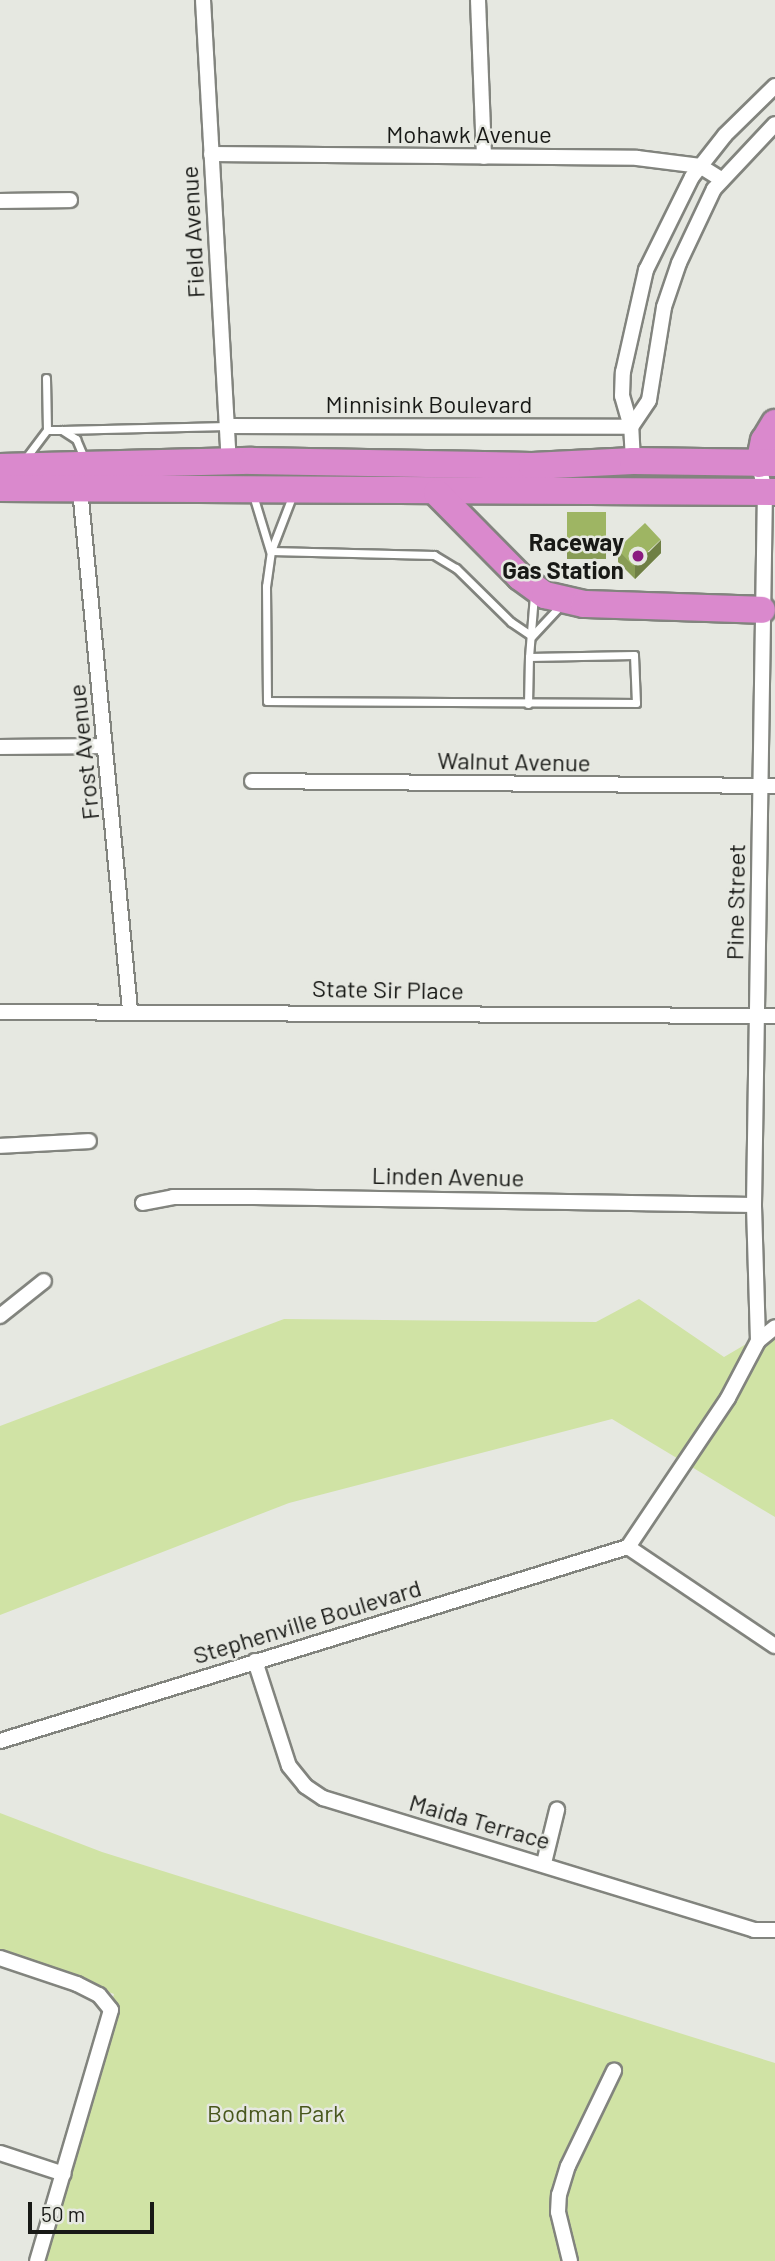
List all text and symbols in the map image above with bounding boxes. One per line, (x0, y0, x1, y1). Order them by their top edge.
street label: Mohawk Avenue (386, 120, 552, 148)
street label: Field Avenue (174, 165, 210, 299)
street label: Minnisink Boulevard (326, 390, 532, 418)
place label: Raceway Gas Station (502, 528, 624, 584)
marker: Raceway Gas Station (630, 548, 646, 564)
street label: Frost Avenue (62, 683, 104, 821)
street label: Walnut Avenue (437, 745, 591, 777)
street label: Pine Street (720, 844, 750, 960)
street label: State Sir Place (312, 973, 464, 1005)
street label: Linden Avenue (372, 1160, 524, 1192)
street label: Stephenville Boulevard (189, 1573, 425, 1669)
street label: Maida Terrace (406, 1787, 554, 1855)
park label: Bodman Park (207, 2099, 345, 2127)
scale bar (32, 2188, 158, 2232)
text: 50 m (41, 2201, 85, 2226)

